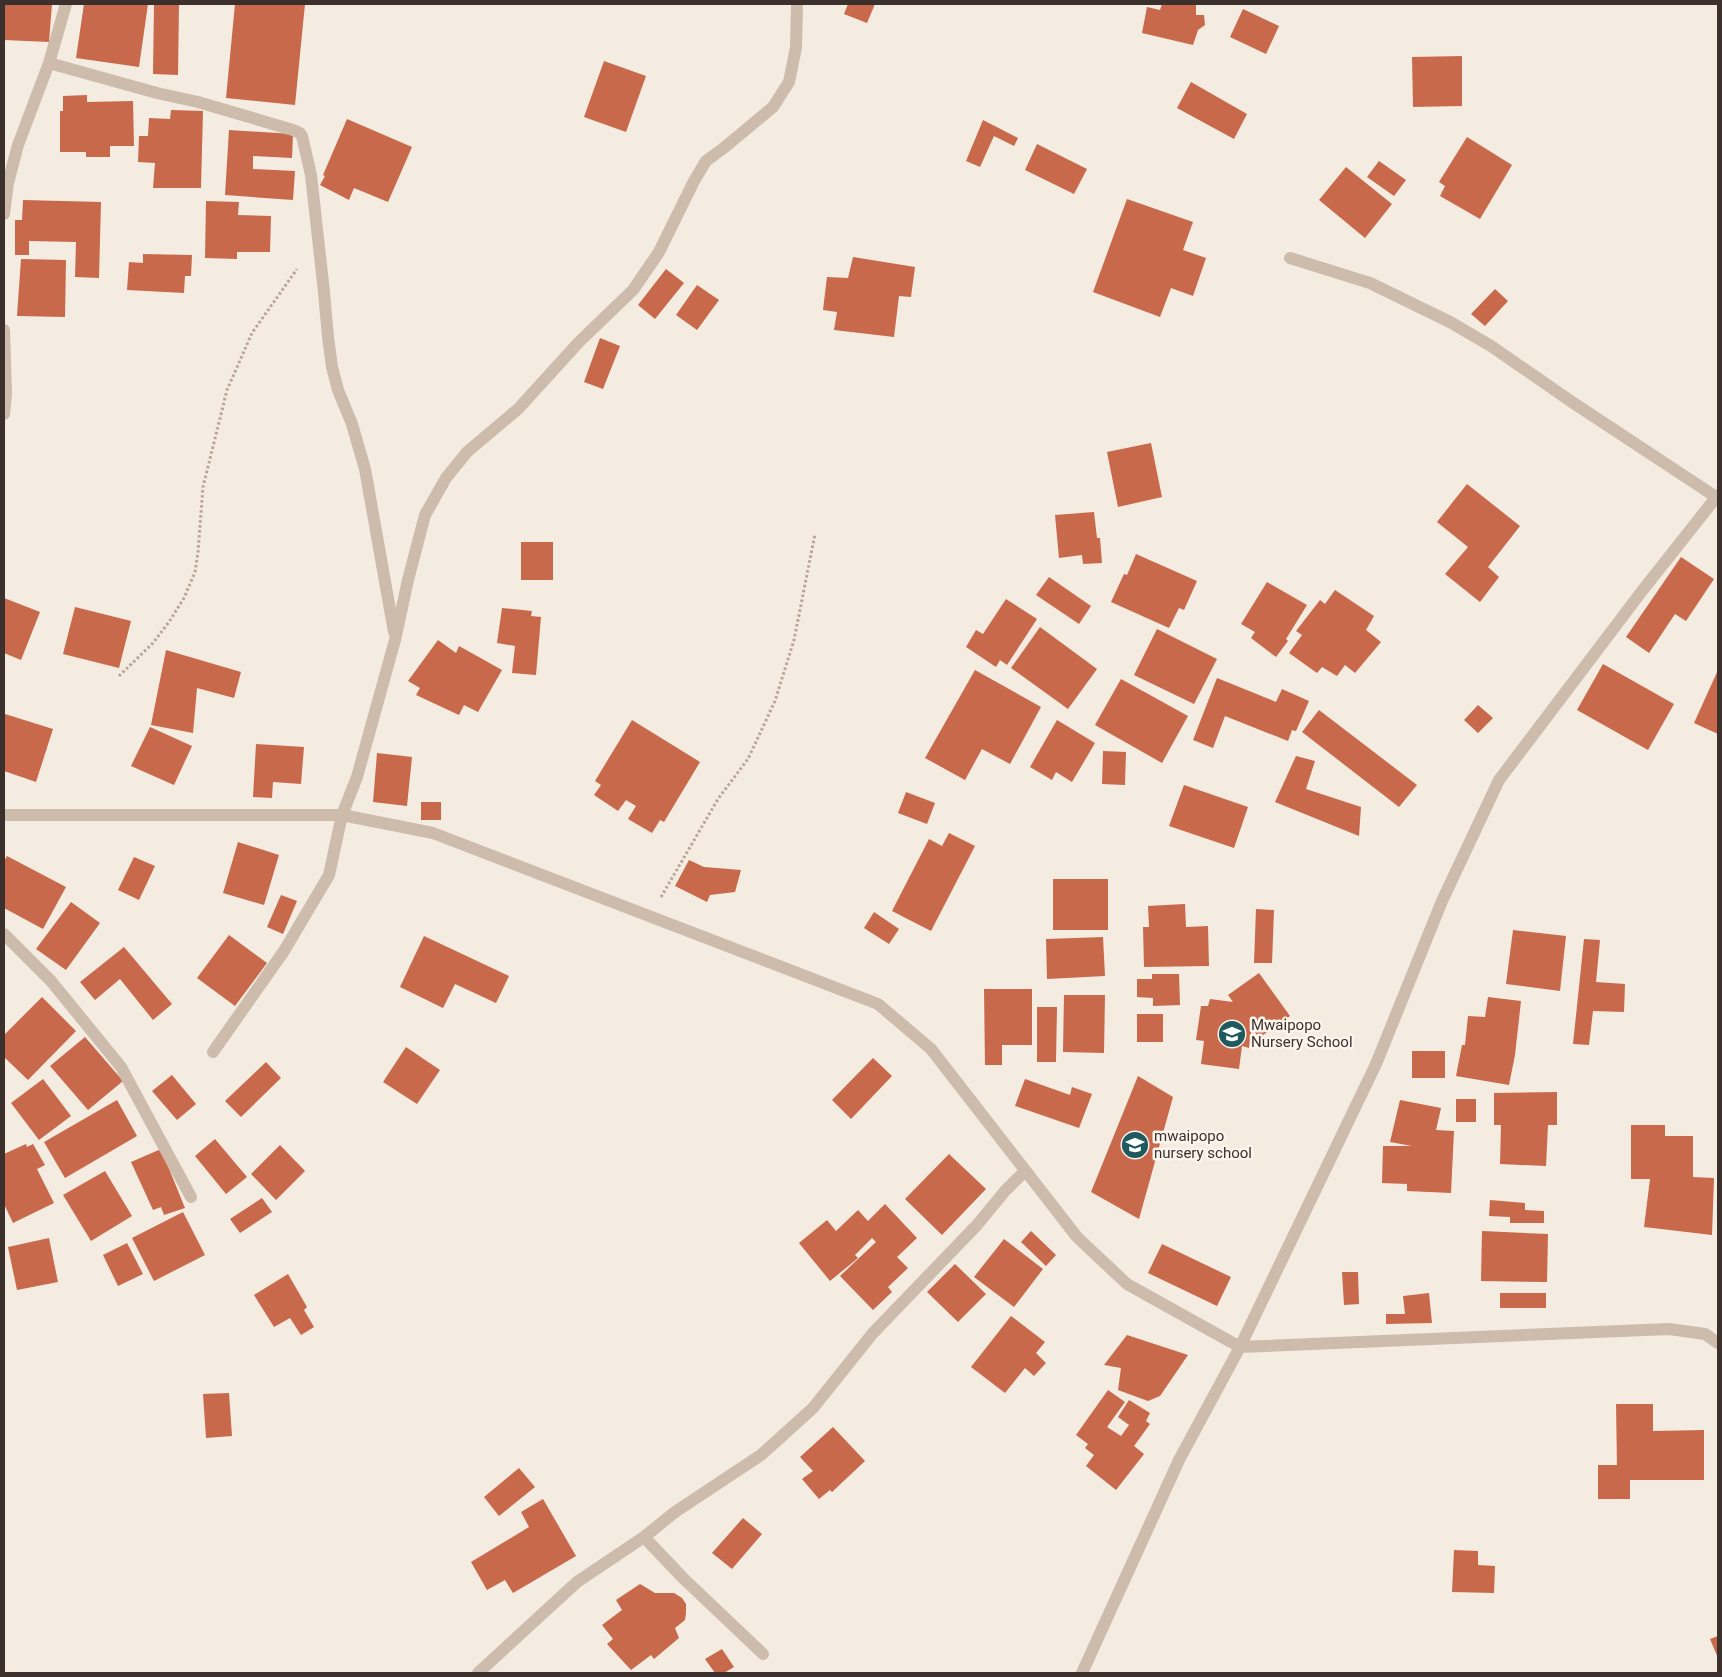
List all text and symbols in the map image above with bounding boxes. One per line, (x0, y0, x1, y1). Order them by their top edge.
place label: Mwaipopo Nursery School (1251, 1016, 1353, 1051)
school or university icon: Mwaipopo Nursery School (1217, 1019, 1247, 1049)
place label: mwaipopo nursery school (1154, 1127, 1252, 1162)
school or university icon: mwaipopo nursery school (1120, 1130, 1150, 1160)

